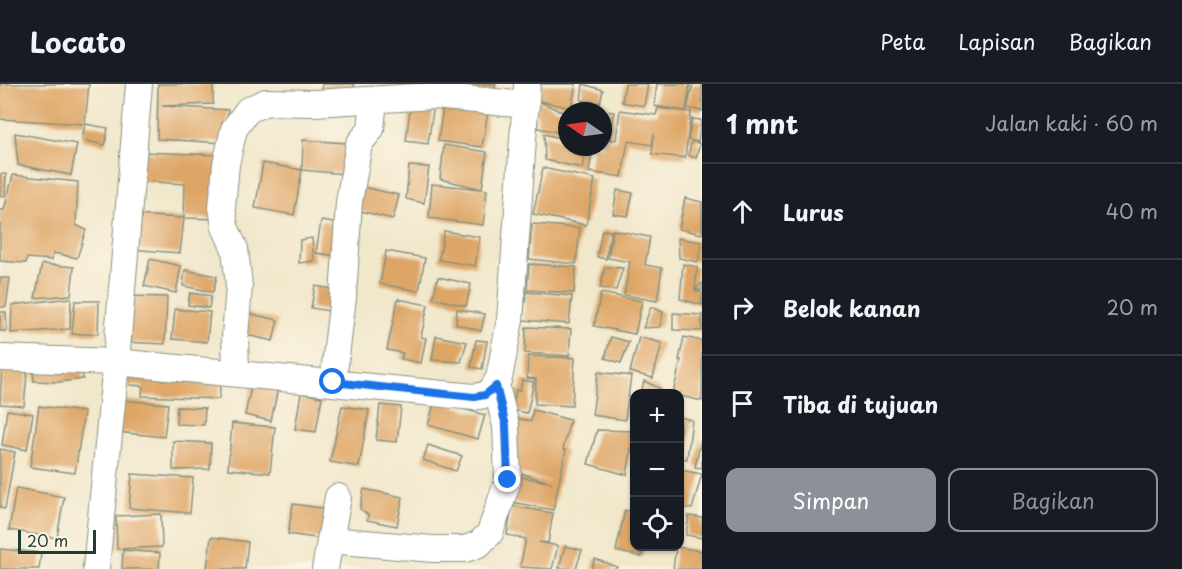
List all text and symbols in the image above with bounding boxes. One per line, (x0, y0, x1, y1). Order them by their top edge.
text: Locato (30, 20, 126, 63)
text: Peta (880, 25, 925, 57)
text: Lapisan (958, 25, 1036, 57)
text: Bagikan (1069, 25, 1152, 57)
north arrow (558, 102, 612, 156)
text: 1 mnt (726, 104, 798, 143)
text: Jalan kaki · 60 m (985, 108, 1158, 138)
icon: ahead (726, 195, 759, 228)
text: Lurus (783, 195, 844, 228)
text: 40 m (1106, 196, 1158, 226)
icon: right (726, 291, 759, 324)
text: Belok kanan (783, 291, 920, 324)
text: 20 m (1106, 292, 1158, 322)
route start (319, 368, 345, 394)
icon: arrive (726, 387, 759, 420)
text: Tiba di tujuan (783, 387, 938, 420)
map controls (630, 389, 684, 551)
button: + (630, 389, 684, 443)
button: − (630, 443, 684, 497)
route end (494, 466, 520, 492)
button: Simpan (726, 468, 936, 532)
button: Bagikan (948, 468, 1158, 532)
button: locate (630, 497, 684, 551)
scale bar (18, 527, 96, 554)
text: 20 m (27, 528, 68, 552)

